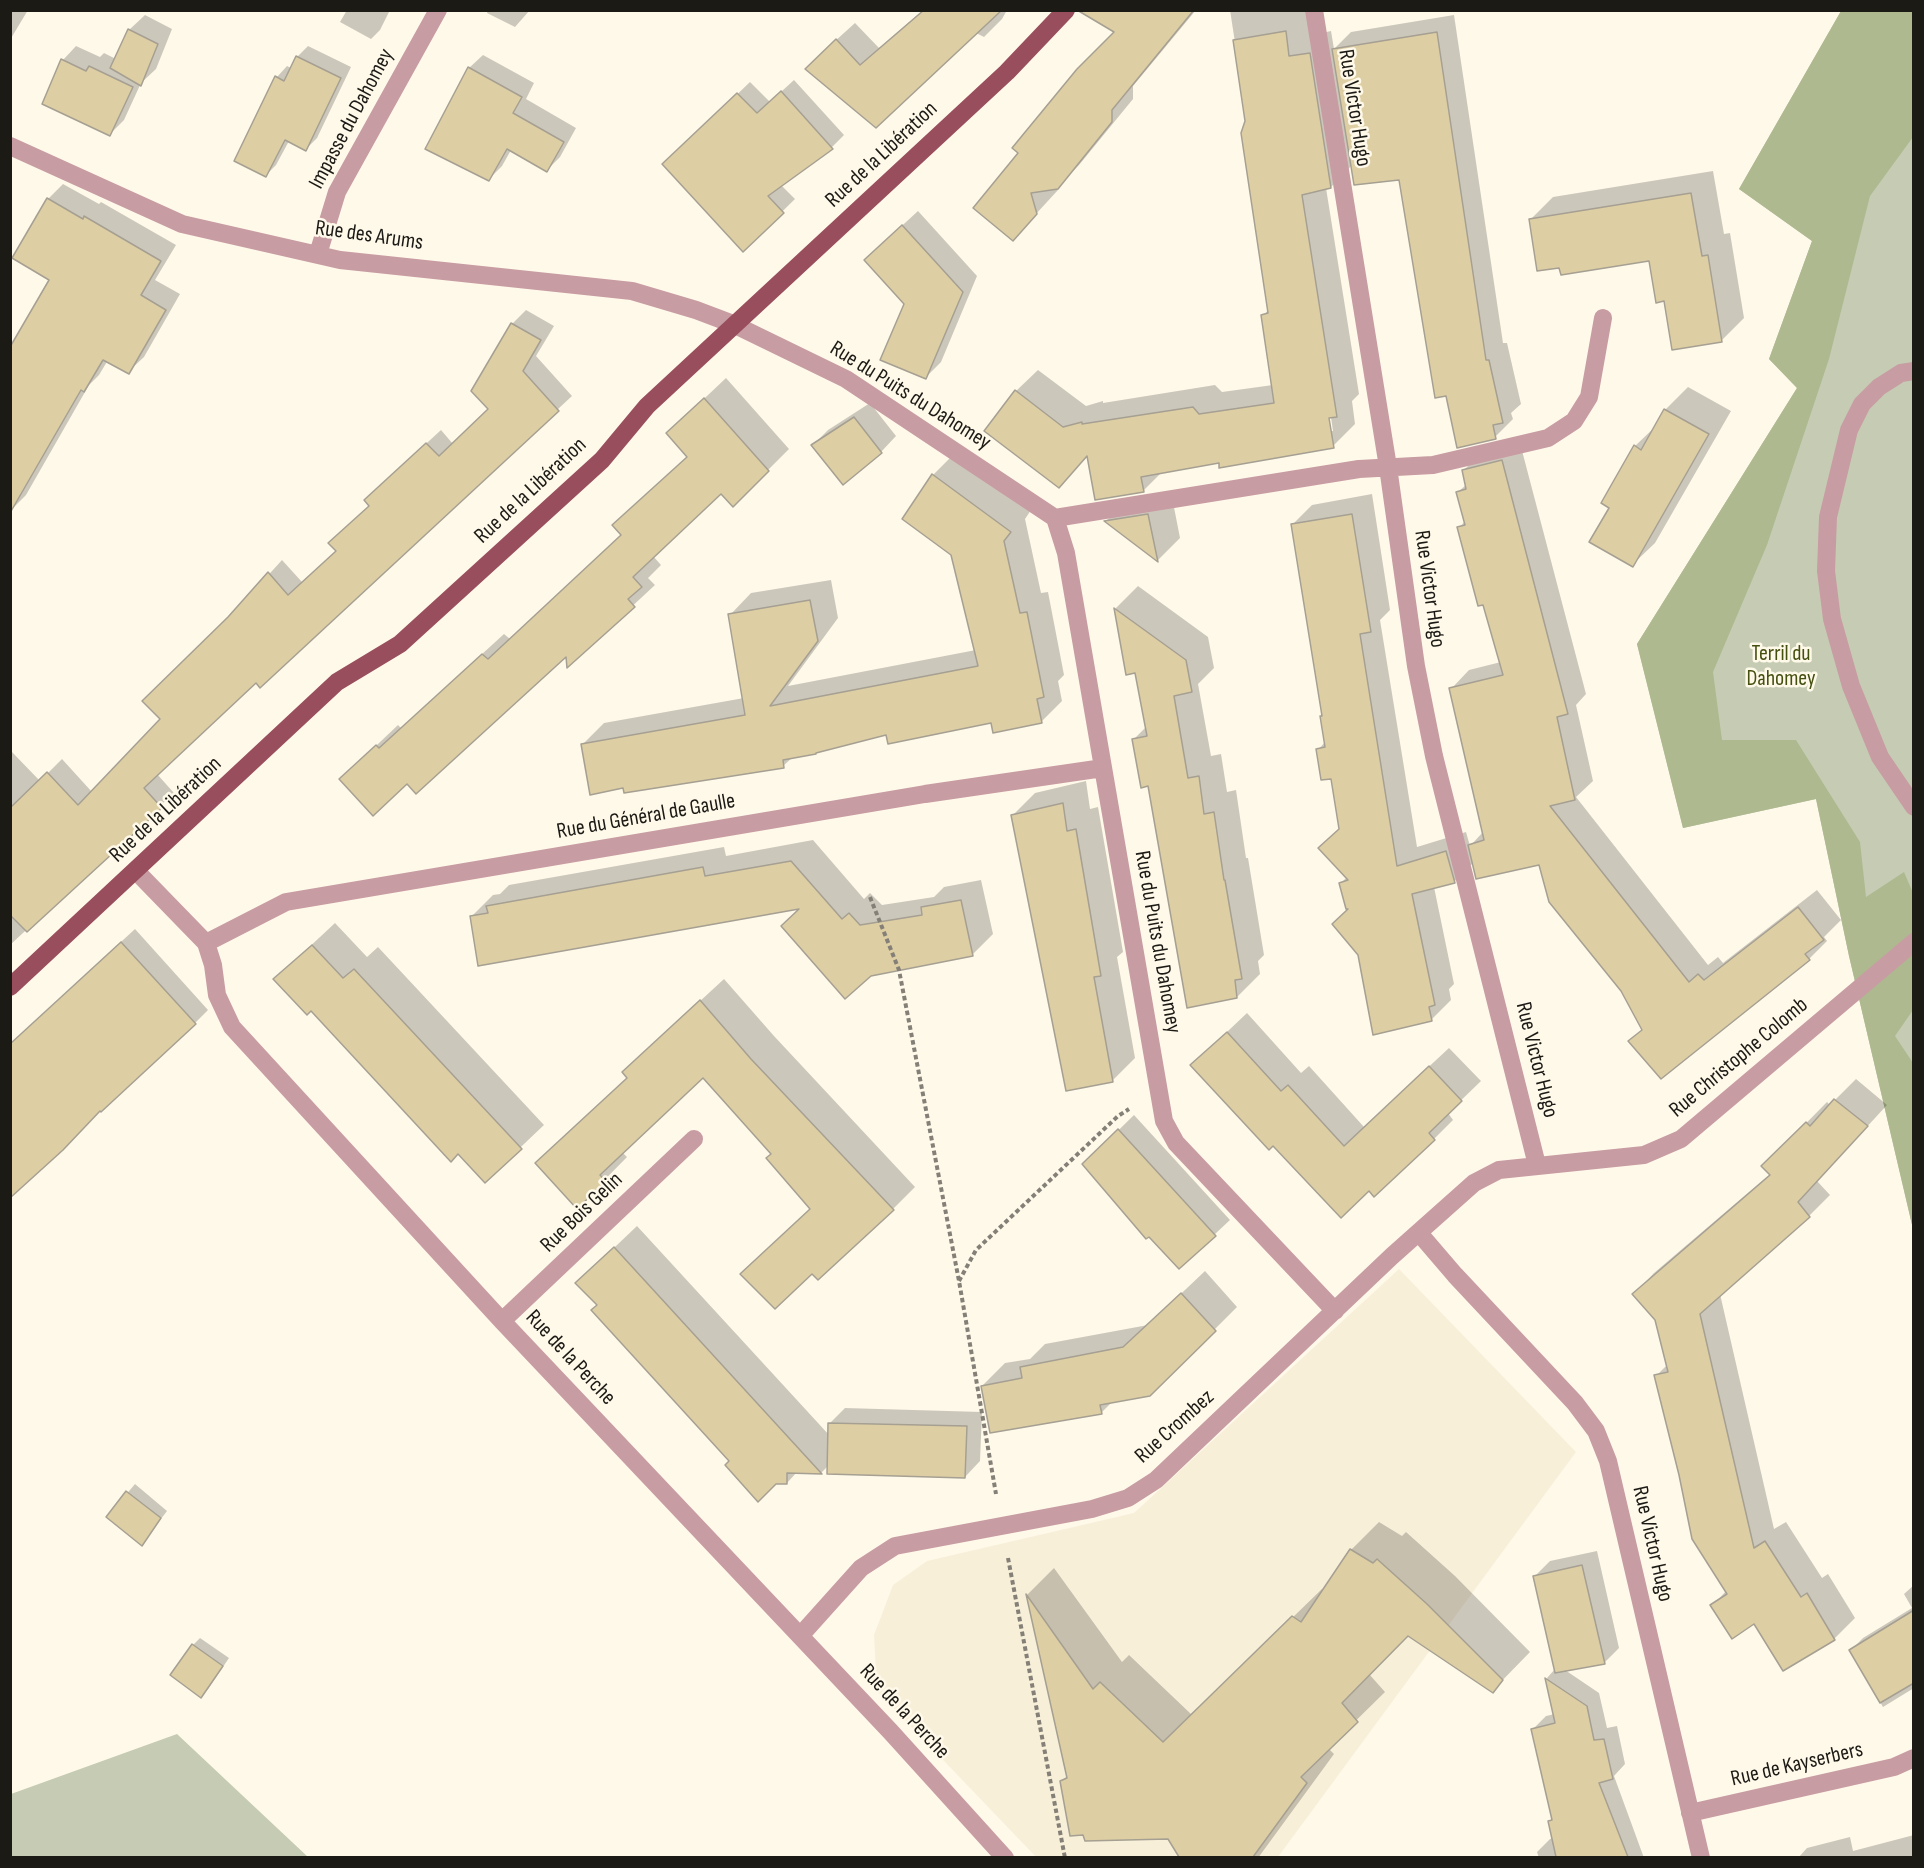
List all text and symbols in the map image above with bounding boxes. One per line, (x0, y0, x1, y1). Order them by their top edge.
street label: Impasse du Dahomey (304, 44, 400, 194)
street label: Rue Victor Hugo (1332, 48, 1376, 168)
street label: Rue de la Libération (821, 96, 943, 214)
street label: Rue des Arums (313, 215, 425, 257)
street label: Rue du Puits du Dahomey (825, 336, 995, 456)
street label: Rue de la Libération (470, 432, 592, 550)
street label: Rue Victor Hugo (1408, 529, 1450, 649)
park label: Terril du Dahomey (1747, 641, 1815, 692)
street label: Rue de la Libération (105, 751, 227, 869)
street label: Rue du Général de Gaulle (555, 788, 737, 846)
street label: Rue du Puits du Dahomey (1128, 849, 1186, 1035)
street label: Rue Christophe Colomb (1664, 992, 1814, 1124)
street label: Rue Victor Hugo (1509, 1000, 1563, 1120)
street label: Rue Bois Gelin (535, 1167, 629, 1259)
street label: Rue de la Perche (519, 1305, 621, 1411)
street label: Rue Crombez (1130, 1385, 1220, 1469)
street label: Rue Victor Hugo (1626, 1484, 1678, 1604)
street label: Rue de la Perche (853, 1659, 955, 1765)
street label: Rue de Kayserbers (1728, 1737, 1866, 1793)

